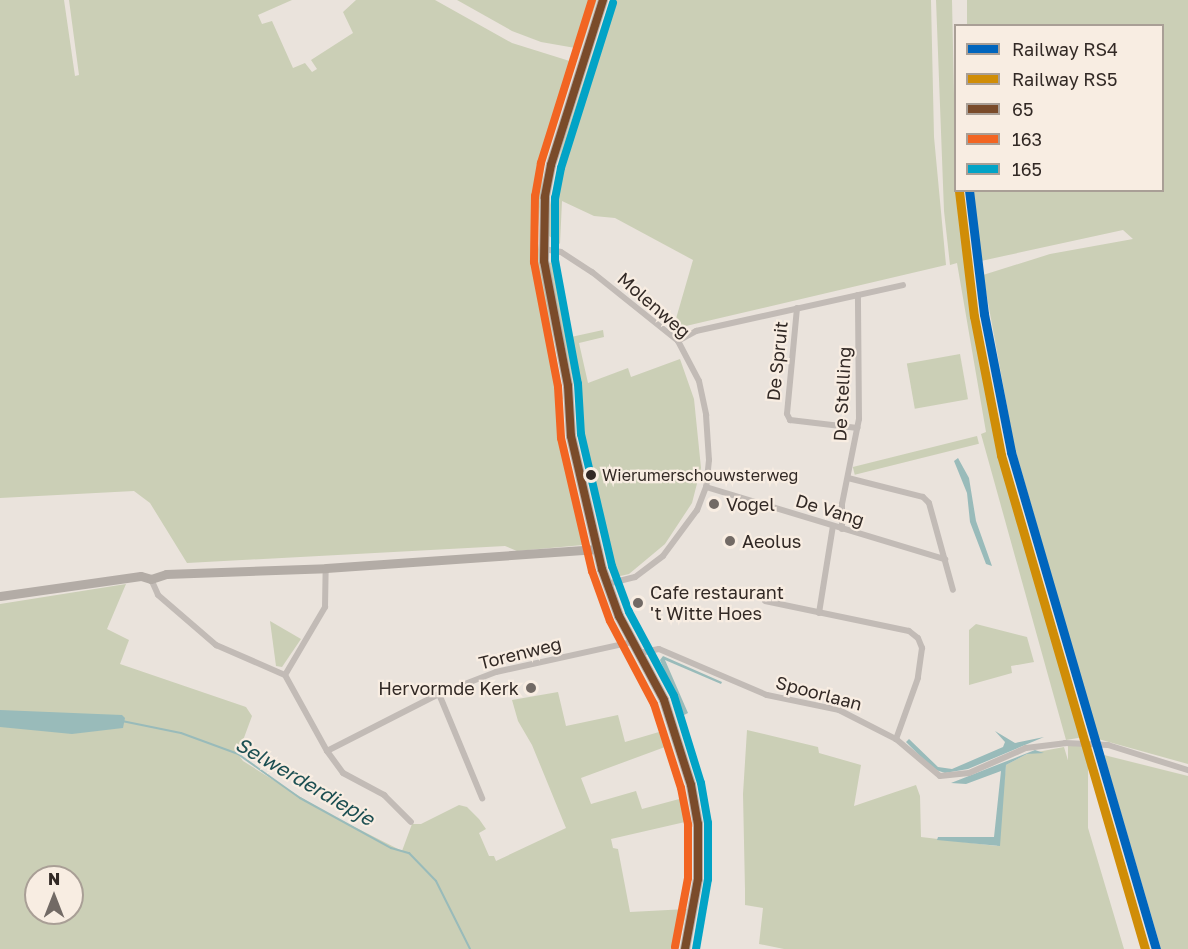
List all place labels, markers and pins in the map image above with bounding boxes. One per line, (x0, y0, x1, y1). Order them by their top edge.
place label: Wierumerschouwsterweg (602, 465, 798, 485)
marker: Wierumerschouwsterweg (585, 469, 597, 481)
place label: Vogel (726, 493, 775, 515)
marker: Vogel (707, 497, 721, 511)
place label: Aeolus (742, 530, 801, 552)
marker: Aeolus (723, 534, 737, 548)
place label: Cafe restaurant 't Witte Hoes (650, 582, 784, 624)
marker: Cafe restaurant 't Witte Hoes (631, 596, 645, 610)
place label: Hervormde Kerk (378, 677, 519, 699)
marker: Hervormde Kerk (524, 681, 538, 695)

